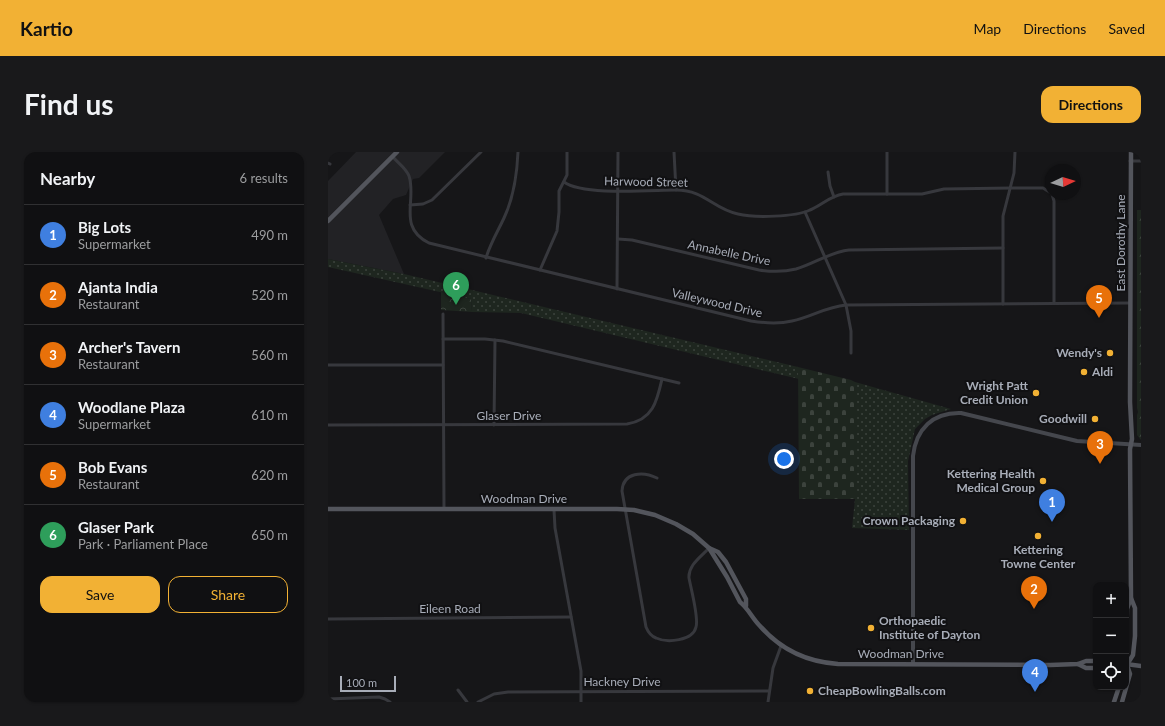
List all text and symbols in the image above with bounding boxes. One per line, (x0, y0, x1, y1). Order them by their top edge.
text: Kartio (20, 17, 73, 40)
text: Map (974, 20, 1001, 37)
text: Directions (1023, 20, 1086, 37)
text: Saved (1108, 20, 1145, 37)
button: Directions (1041, 86, 1141, 123)
text: Find us (24, 87, 114, 121)
north arrow (1045, 164, 1081, 200)
text: Nearby (40, 168, 95, 189)
text: 6 results (240, 170, 288, 186)
street label: Harwood Street (604, 173, 689, 190)
street label: East Dorothy Lane (1113, 194, 1128, 292)
text: Big Lots (78, 218, 131, 236)
text: 1 (49, 227, 57, 243)
text: 490 m (251, 227, 288, 243)
text: Supermarket (78, 236, 151, 252)
street label: Annabelle Drive (686, 236, 772, 269)
pin: 6 (443, 272, 469, 305)
text: Ajanta India (78, 278, 158, 296)
street label: Valleywood Drive (670, 285, 764, 320)
pin: 5 (1086, 285, 1112, 318)
text: 2 (49, 287, 57, 303)
text: 520 m (251, 287, 288, 303)
text: Restaurant (78, 296, 140, 312)
text: Archer's Tavern (78, 338, 180, 356)
place label: Wendy's (1056, 345, 1102, 360)
text: 3 (49, 347, 57, 363)
text: 560 m (251, 347, 288, 363)
marker: Wendy's (1105, 348, 1115, 358)
text: Restaurant (78, 356, 140, 372)
place label: Aldi (1091, 364, 1113, 379)
marker: Aldi (1079, 367, 1089, 377)
place label: Wright Patt Credit Union (960, 378, 1029, 407)
marker: Wright Patt Credit Union (1031, 388, 1041, 398)
text: Woodlane Plaza (78, 398, 185, 416)
text: 4 (49, 407, 57, 423)
text: 610 m (251, 407, 288, 423)
street label: Glaser Drive (477, 408, 541, 423)
place label: Goodwill (1039, 411, 1087, 426)
marker: Goodwill (1090, 414, 1100, 424)
text: Supermarket (78, 416, 151, 432)
pin: 3 (1087, 431, 1113, 464)
your location (774, 449, 794, 469)
text: Bob Evans (78, 458, 147, 476)
place label: Kettering Health Medical Group (947, 466, 1035, 495)
text: 5 (49, 467, 57, 483)
text: 620 m (251, 467, 288, 483)
text: Restaurant (78, 476, 140, 492)
marker: Kettering Health Medical Group (1038, 476, 1048, 486)
pin: 1 (1039, 489, 1065, 522)
street label: Woodman Drive (481, 491, 567, 506)
place label: Crown Packaging (863, 513, 956, 528)
marker: Crown Packaging (958, 516, 968, 526)
text: Glaser Park (78, 518, 154, 536)
text: 6 (49, 527, 57, 543)
text: 650 m (251, 527, 288, 543)
marker: Kettering Towne Center (1033, 531, 1043, 541)
text: Park · Parliament Place (78, 536, 208, 552)
place label: Kettering Towne Center (1001, 542, 1076, 571)
button: Save (40, 576, 160, 613)
button: Share (168, 576, 288, 613)
pin: 2 (1021, 576, 1047, 609)
map controls (1093, 582, 1129, 690)
button: + (1093, 582, 1129, 618)
street label: Eileen Road (419, 601, 481, 616)
place label: Orthopaedic Institute of Dayton (879, 613, 980, 642)
button: − (1093, 618, 1129, 654)
marker: Orthopaedic Institute of Dayton (866, 623, 876, 633)
street label: Woodman Drive (858, 646, 944, 661)
button: locate (1093, 654, 1129, 690)
pin: 4 (1022, 659, 1048, 692)
scale bar (340, 674, 396, 693)
street label: Hackney Drive (583, 674, 661, 689)
text: 100 m (346, 676, 377, 689)
place label: CheapBowlingBalls.com (818, 683, 946, 698)
marker: CheapBowlingBalls.com (805, 686, 815, 696)

